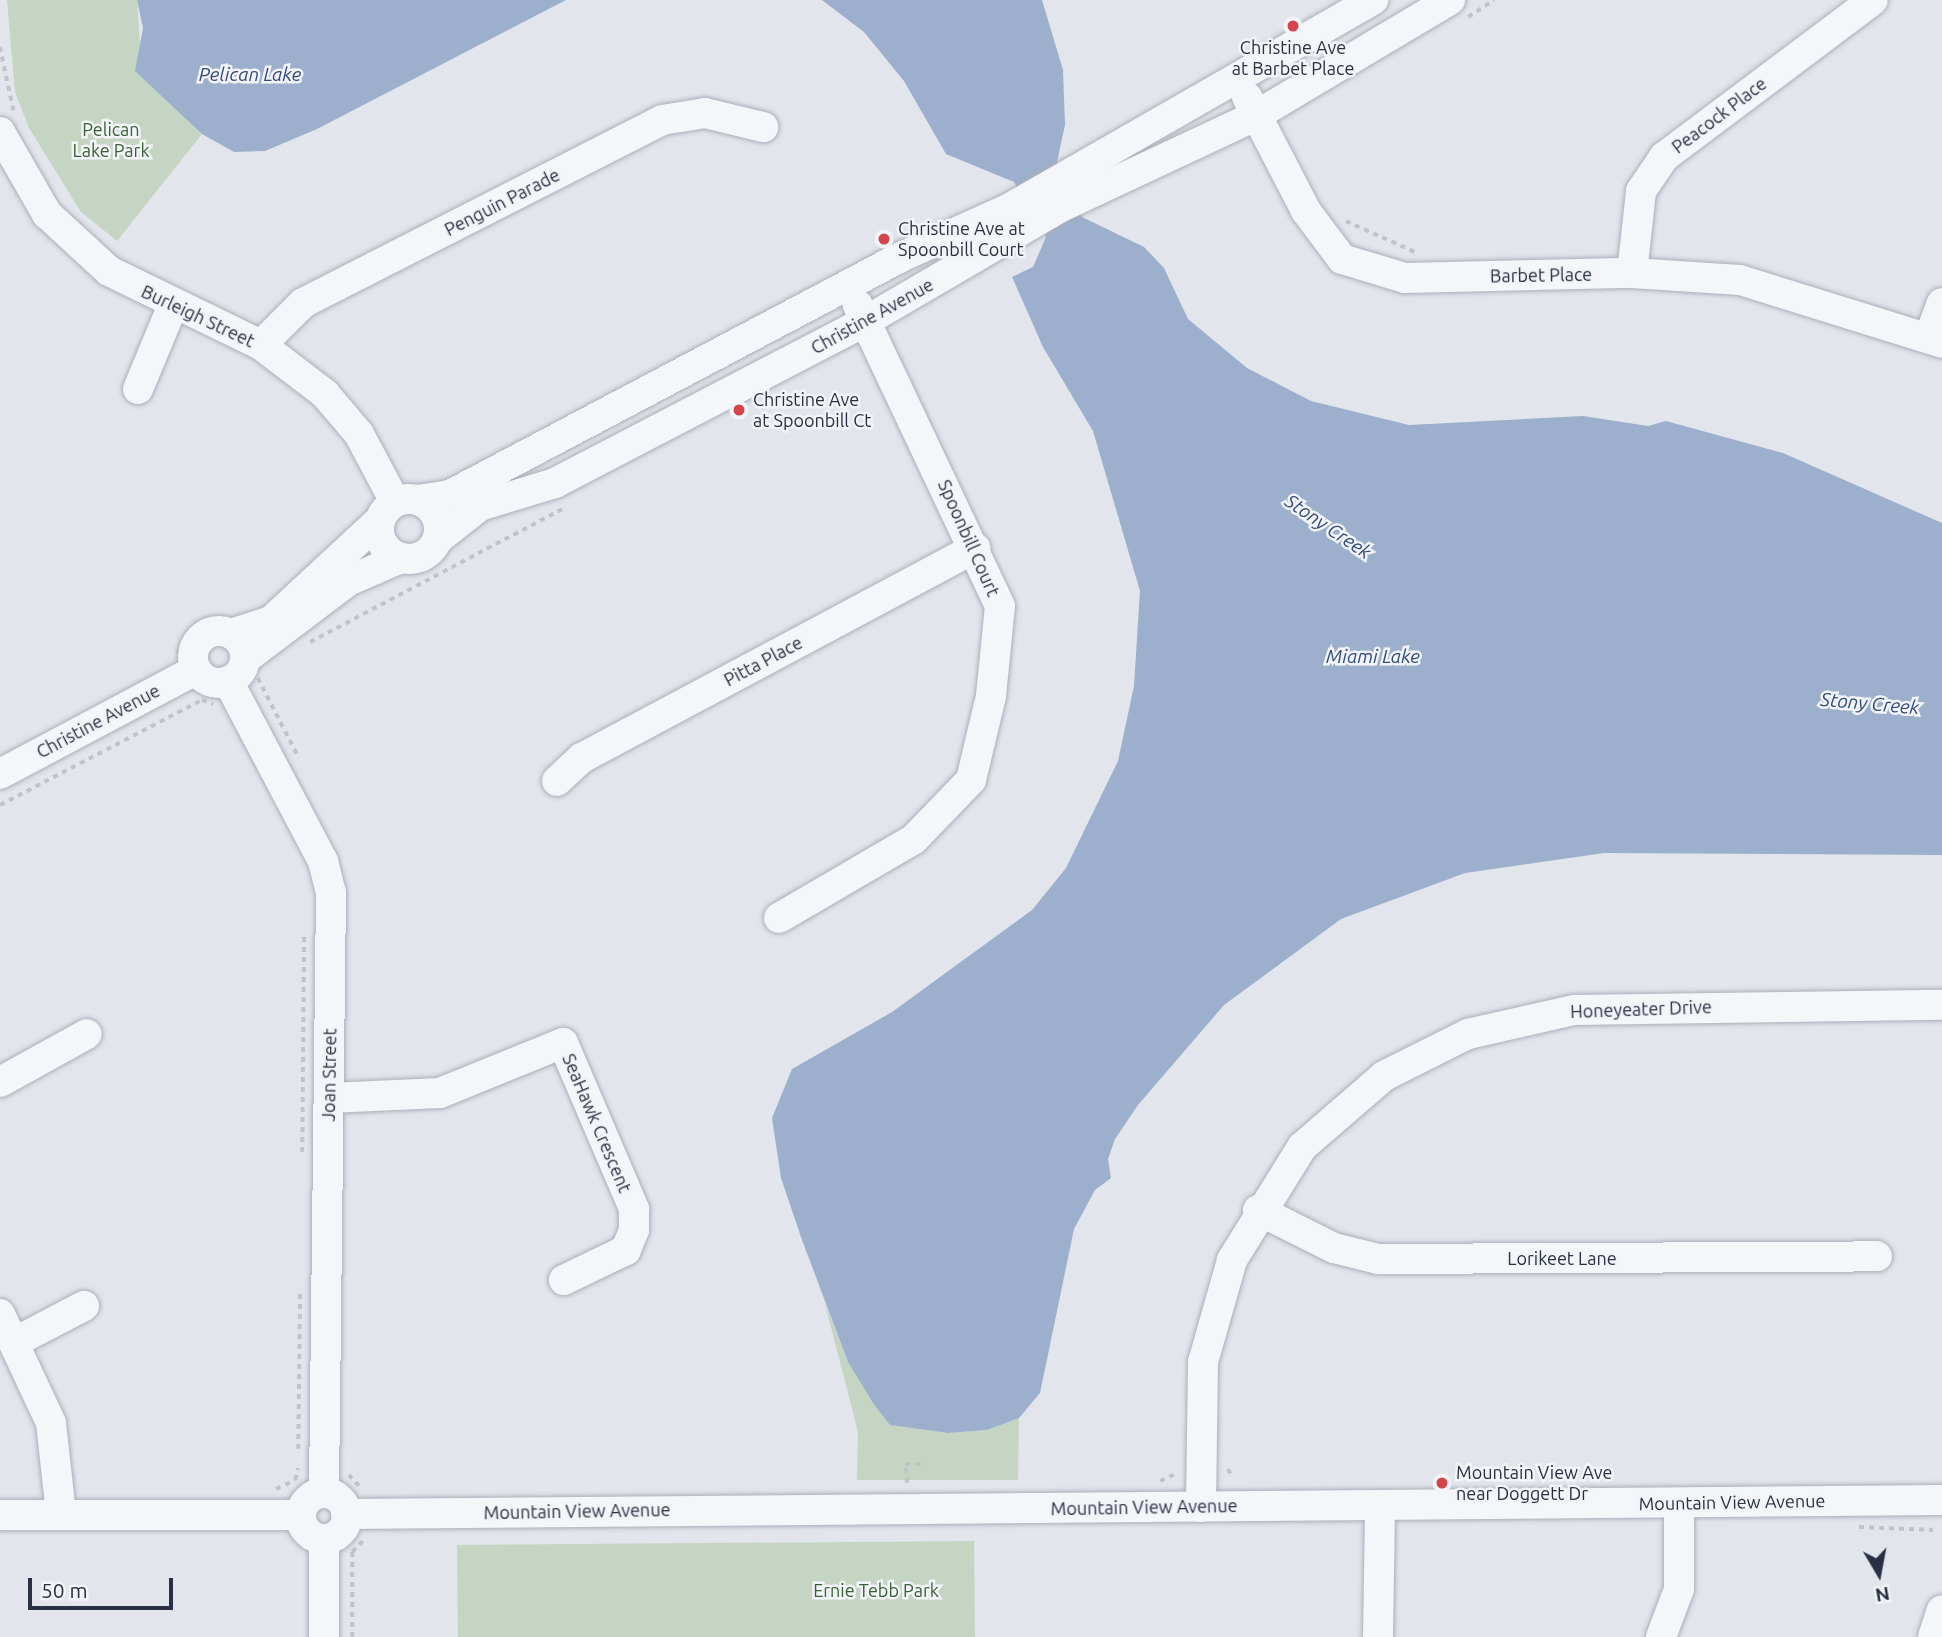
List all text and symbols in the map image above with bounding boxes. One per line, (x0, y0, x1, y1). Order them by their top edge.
marker: Christine Ave at Barbet Place (1285, 18, 1301, 34)
place label: Christine Ave at Barbet Place (1232, 37, 1354, 80)
water label: Pelican Lake (199, 64, 301, 86)
street label: Peacock Place (1667, 72, 1771, 158)
park label: Pelican Lake Park (72, 119, 150, 162)
street label: Penguin Parade (441, 164, 563, 240)
place label: Christine Ave at Spoonbill Court (898, 218, 1025, 260)
marker: Christine Ave at Spoonbill Court (876, 231, 892, 247)
street label: Barbet Place (1490, 263, 1592, 287)
street label: Christine Avenue (807, 273, 937, 359)
street label: Burleigh Street (138, 280, 258, 352)
place label: Christine Ave at Spoonbill Ct (753, 389, 871, 432)
marker: Christine Ave at Spoonbill Ct (731, 402, 747, 418)
street label: Spoonbill Court (934, 476, 1004, 600)
water label: Stony Creek (1281, 490, 1375, 564)
street label: Pitta Place (720, 631, 806, 691)
water label: Miami Lake (1326, 646, 1420, 668)
street label: Christine Avenue (33, 679, 163, 763)
water label: Stony Creek (1820, 688, 1920, 720)
street label: Honeyeater Drive (1570, 996, 1712, 1022)
street label: Joan Street (317, 1028, 341, 1122)
street label: SeaHawk Crescent (558, 1050, 636, 1196)
street label: Lorikeet Lane (1507, 1247, 1617, 1269)
place label: Mountain View Ave near Doggett Dr (1456, 1462, 1612, 1504)
marker: Mountain View Ave near Doggett Dr (1434, 1475, 1450, 1491)
street label: Mountain View Avenue (1638, 1490, 1826, 1514)
street label: Mountain View Avenue (1050, 1495, 1238, 1519)
street label: Mountain View Avenue (483, 1499, 671, 1523)
north arrow (1844, 1539, 1914, 1609)
scale bar (32, 1564, 177, 1608)
text: 50 m (41, 1578, 88, 1602)
park label: Ernie Tebb Park (813, 1579, 939, 1601)
text: N (1874, 1583, 1892, 1607)

